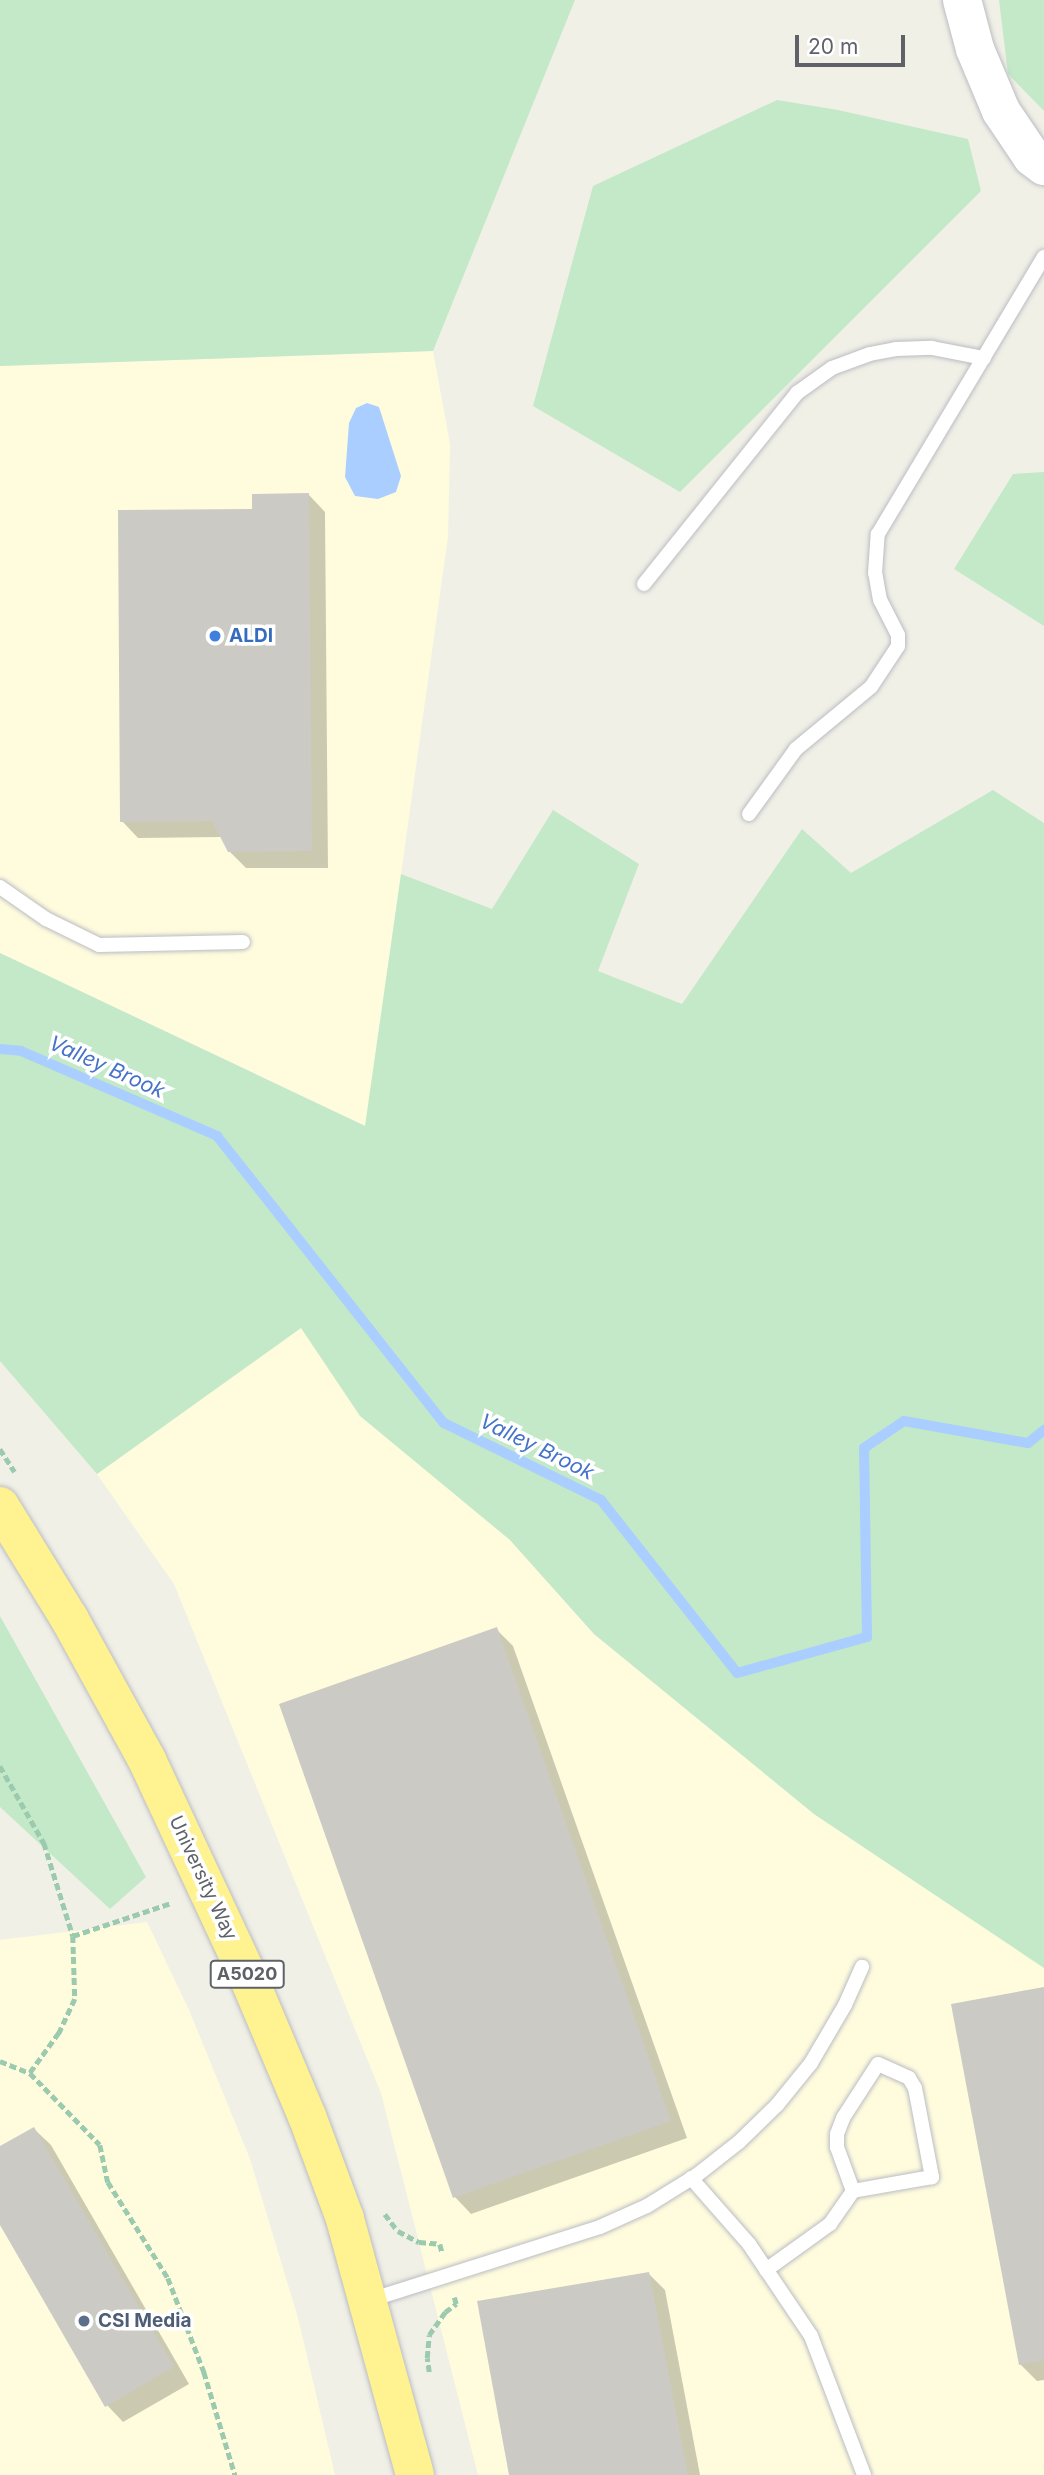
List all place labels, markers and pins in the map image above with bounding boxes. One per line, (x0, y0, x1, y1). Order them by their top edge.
place label: ALDI (229, 625, 273, 647)
marker: ALDI (207, 628, 223, 644)
place label: CSI Media (98, 2310, 192, 2332)
marker: CSI Media (76, 2313, 92, 2329)

